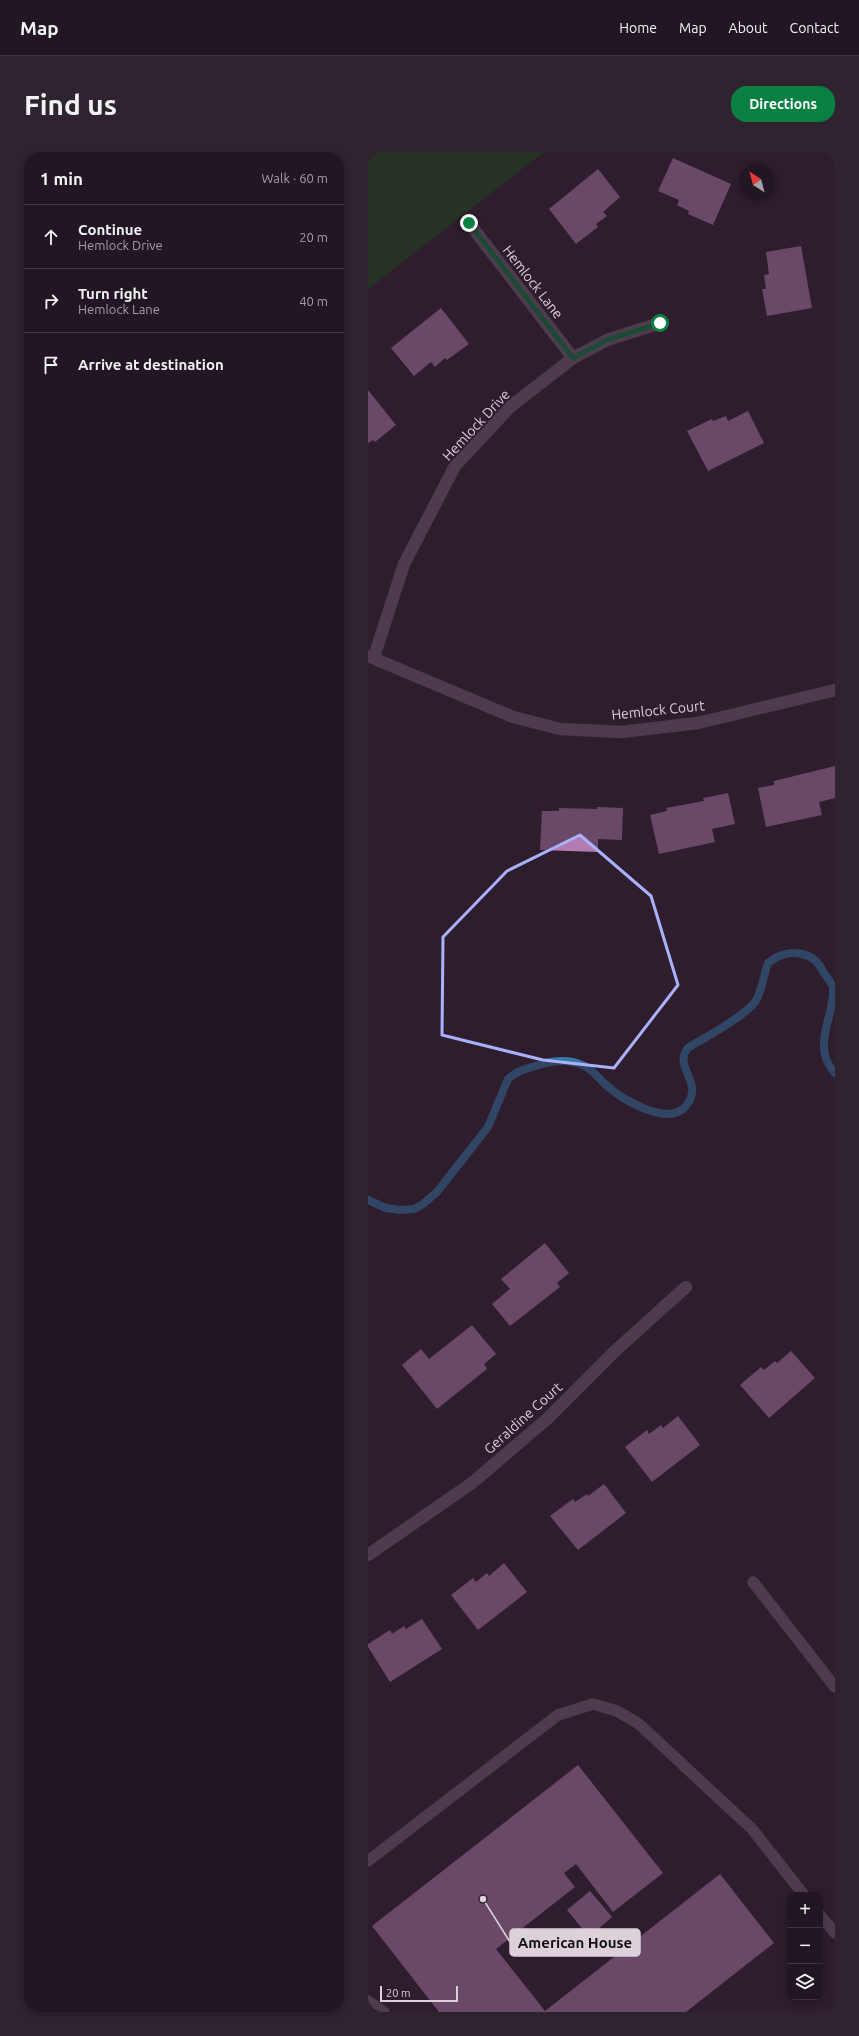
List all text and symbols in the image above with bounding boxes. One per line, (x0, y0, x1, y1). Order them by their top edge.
text: Map (20, 17, 59, 39)
text: Home (619, 20, 657, 36)
text: Map (679, 20, 707, 36)
text: About (729, 20, 768, 36)
text: Contact (790, 20, 839, 36)
button: Directions (731, 86, 835, 122)
text: Find us (24, 89, 117, 120)
north arrow (739, 164, 775, 200)
text: 1 min (40, 169, 83, 188)
text: Walk · 60 m (262, 171, 328, 185)
route end (460, 214, 478, 232)
text: Continue (78, 221, 142, 238)
icon: ahead (40, 226, 62, 248)
text: 20 m (299, 230, 328, 244)
text: Hemlock Drive (78, 238, 163, 252)
street label: Hemlock Lane (500, 242, 566, 322)
text: Turn right (78, 285, 148, 302)
icon: right (40, 290, 62, 312)
text: 40 m (299, 294, 328, 308)
text: Hemlock Lane (78, 302, 160, 316)
route start (651, 314, 669, 332)
icon: arrive (40, 354, 62, 376)
text: Arrive at destination (78, 356, 224, 373)
street label: Hemlock Drive (439, 386, 513, 464)
street label: Hemlock Court (611, 697, 706, 723)
street label: Geraldine Court (481, 1379, 566, 1457)
map controls (787, 1892, 823, 2000)
button: + (787, 1892, 823, 1928)
button: − (787, 1928, 823, 1964)
callout: American House (510, 1929, 640, 1956)
text: American House (518, 1934, 632, 1951)
button: layers (787, 1964, 823, 2000)
scale bar (380, 1984, 458, 2003)
text: 20 m (386, 1987, 410, 1999)

